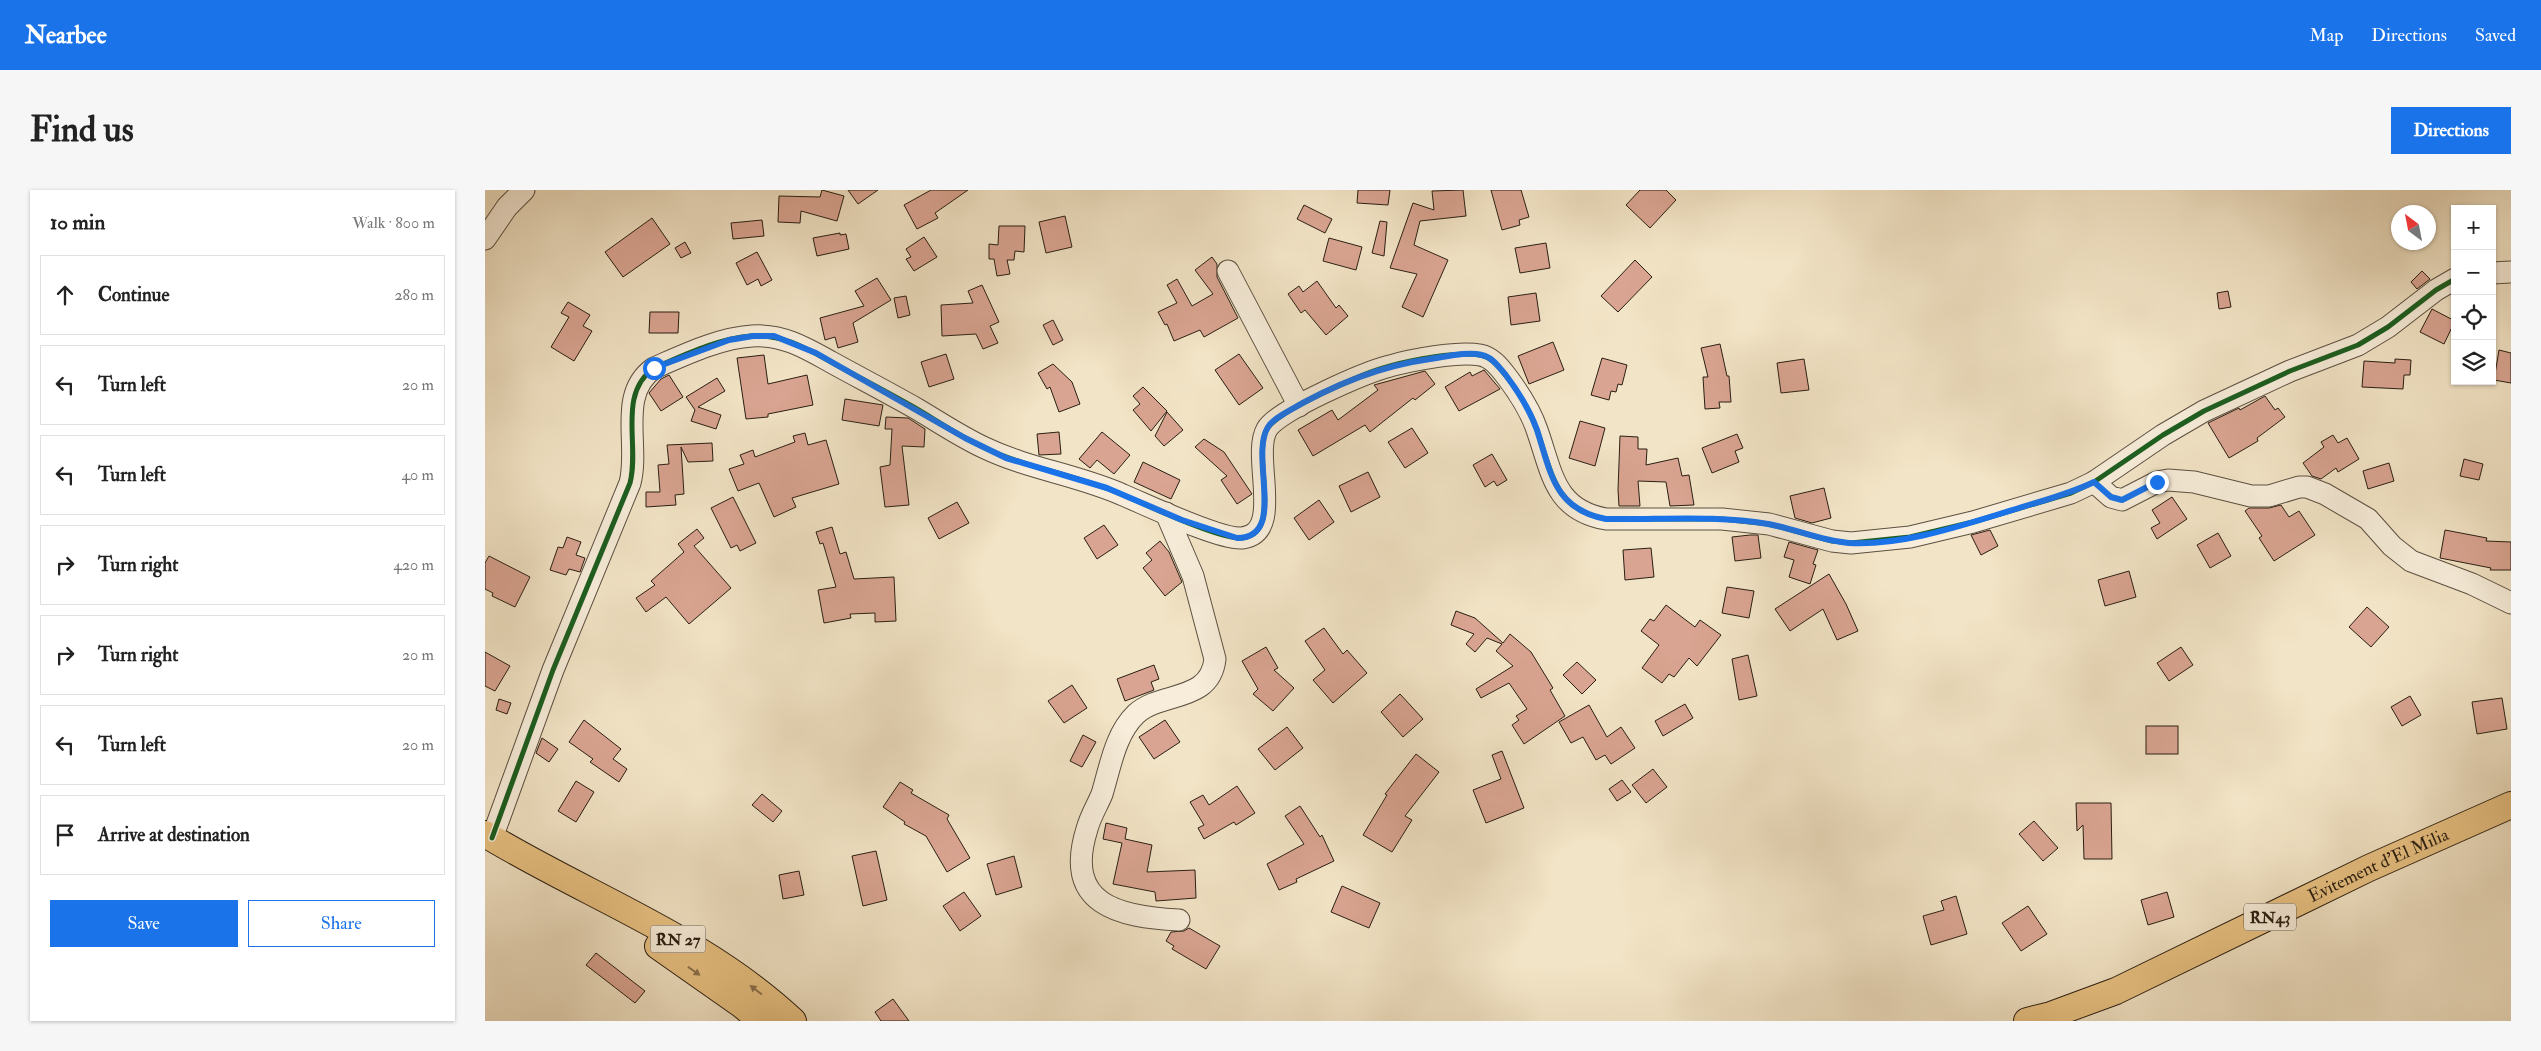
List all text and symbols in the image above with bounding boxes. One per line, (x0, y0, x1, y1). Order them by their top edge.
text: Nearbee (25, 20, 107, 51)
text: Map (2310, 24, 2343, 47)
text: Directions (2371, 24, 2447, 47)
text: Saved (2475, 24, 2516, 47)
button: Directions (2391, 107, 2511, 154)
text: Find us (30, 108, 134, 152)
north arrow (2391, 205, 2436, 250)
map controls (2451, 205, 2496, 385)
button: + (2451, 205, 2496, 250)
text: 10 min (50, 209, 105, 236)
text: Walk · 800 m (352, 213, 435, 233)
button: − (2451, 250, 2496, 295)
icon: ahead (51, 281, 79, 309)
text: Continue (98, 283, 169, 307)
text: 280 m (394, 285, 434, 305)
button: locate (2451, 295, 2496, 340)
button: layers (2451, 340, 2496, 385)
route start (643, 357, 666, 380)
icon: left (51, 371, 79, 399)
text: Turn left (98, 373, 166, 397)
text: 20 m (402, 375, 434, 395)
icon: left (51, 461, 79, 489)
text: Turn left (98, 463, 166, 487)
text: 40 m (401, 465, 434, 485)
route end (2146, 471, 2169, 494)
icon: right (51, 551, 79, 579)
text: Turn right (98, 553, 178, 577)
text: 420 m (393, 555, 434, 575)
icon: right (51, 641, 79, 669)
text: Turn right (98, 643, 178, 667)
text: 20 m (402, 645, 434, 665)
icon: left (51, 731, 79, 759)
text: Turn left (98, 733, 166, 757)
text: 20 m (402, 735, 434, 755)
icon: arrive (51, 821, 79, 849)
text: Arrive at destination (98, 823, 250, 847)
street label: Evitement d'El Milia (2304, 823, 2453, 908)
button: Save (50, 900, 238, 947)
button: Share (248, 900, 435, 947)
road number: RN43 (2244, 904, 2296, 930)
road number: RN 27 (651, 926, 705, 952)
one-way arrow (687, 966, 700, 976)
one-way arrow (749, 985, 763, 995)

